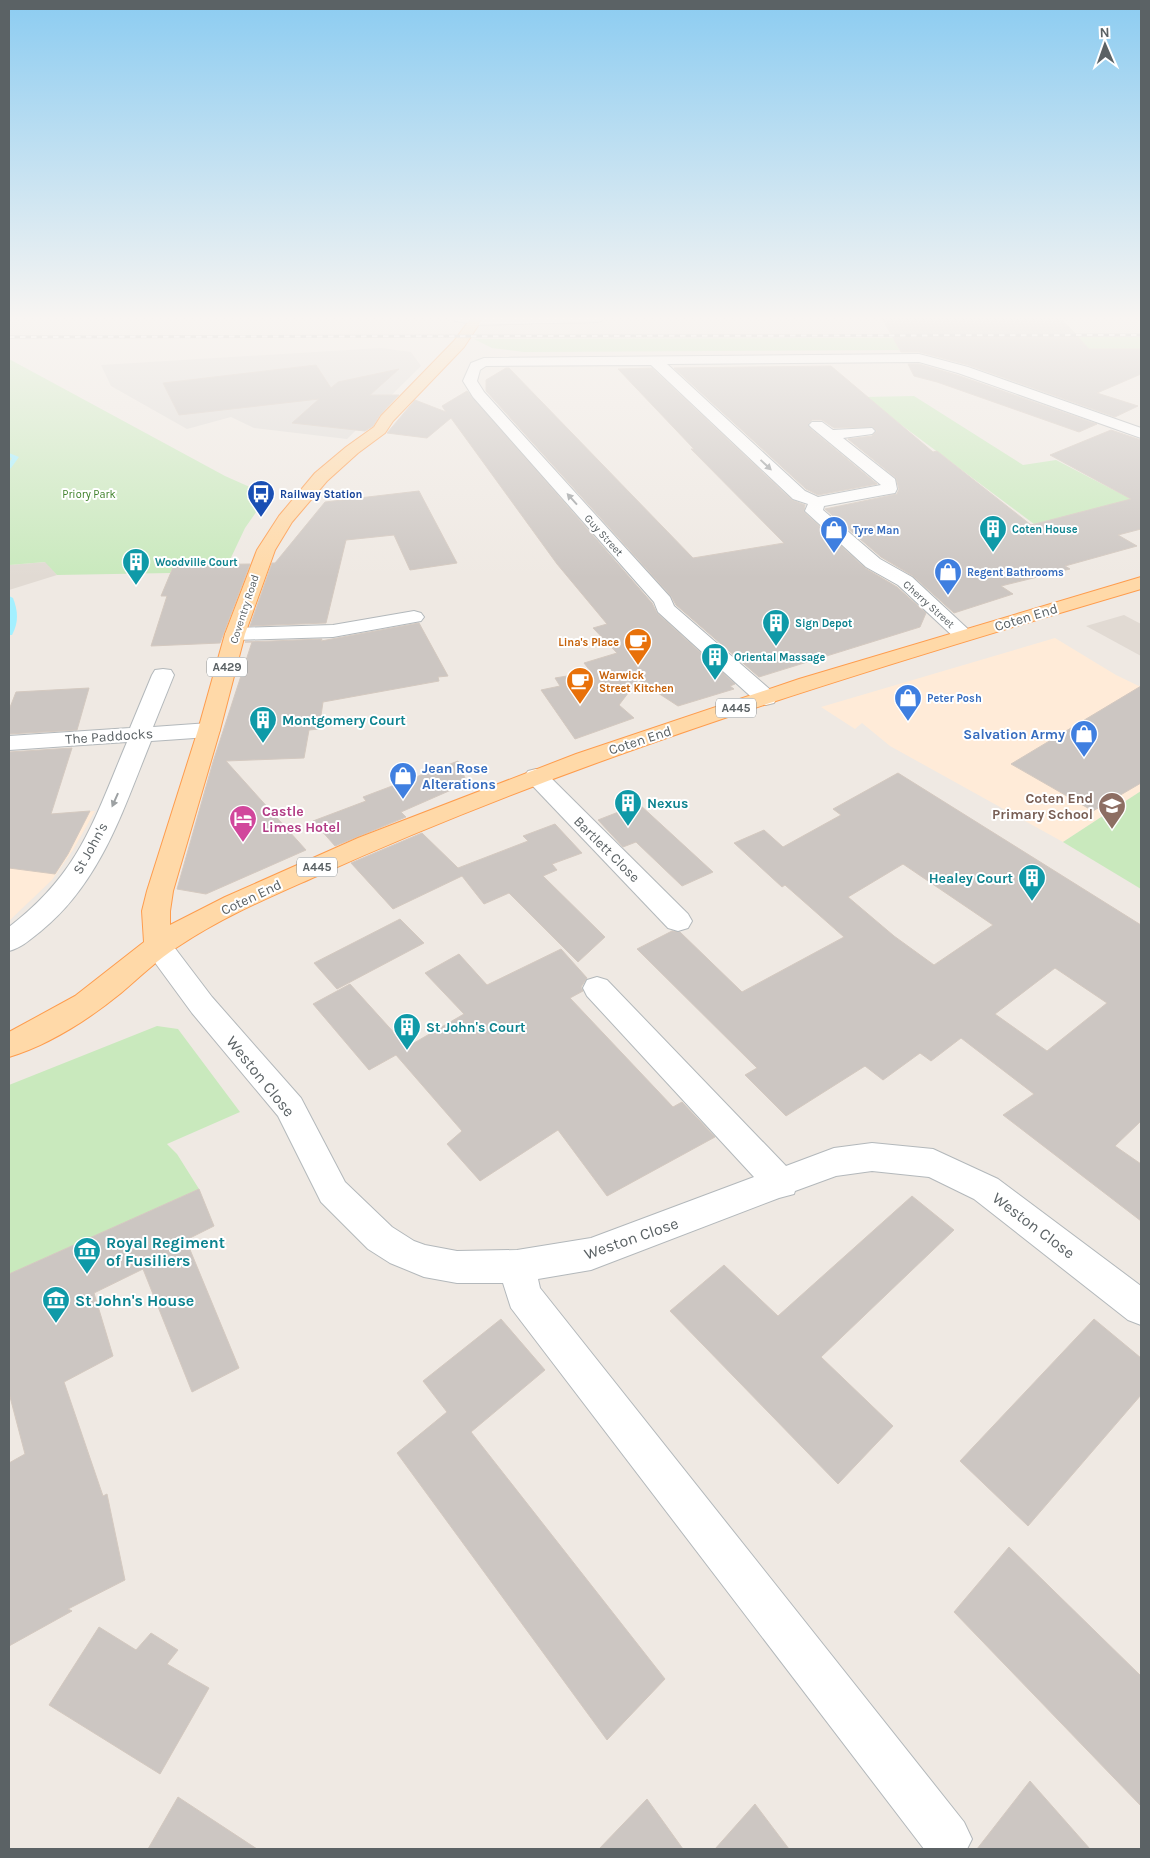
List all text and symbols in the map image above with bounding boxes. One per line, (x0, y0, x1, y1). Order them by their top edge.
north arrow (1080, 20, 1130, 70)
text: N (1099, 24, 1110, 41)
one-way arrow (760, 459, 772, 471)
bus stop icon: Railway Station (246, 479, 276, 518)
park label: Priory Park (62, 488, 116, 501)
place label: Railway Station (280, 488, 362, 501)
one-way arrow (566, 494, 578, 506)
street label: Guy Street (582, 512, 626, 559)
building icon: Coten House (978, 514, 1008, 553)
shop icon: Tyre Man (819, 515, 849, 554)
place label: Coten House (1012, 523, 1078, 536)
place label: Tyre Man (853, 524, 899, 537)
building icon: Woodville Court (121, 547, 151, 586)
place label: Woodville Court (155, 556, 238, 569)
shop icon: Regent Bathrooms (933, 557, 963, 596)
place label: Regent Bathrooms (967, 566, 1064, 579)
street label: Coventry Road (227, 573, 262, 645)
street label: Cherry Street (900, 578, 957, 631)
street label: Coten End (993, 600, 1060, 635)
building icon: Sign Depot (761, 608, 791, 647)
place label: Sign Depot (795, 617, 853, 630)
cafe icon: Lina's Place (623, 627, 653, 666)
place label: Lina's Place (558, 636, 619, 649)
building icon: Oriental Massage (700, 642, 730, 681)
place label: Oriental Massage (734, 651, 826, 664)
road number: A429 (207, 658, 247, 676)
cafe icon: Warwick Street Kitchen (565, 666, 595, 705)
place label: Warwick Street Kitchen (599, 669, 674, 695)
shop icon: Peter Posh (893, 683, 923, 722)
place label: Peter Posh (927, 692, 982, 705)
road number: A445 (716, 698, 756, 718)
building icon: Montgomery Court (248, 705, 278, 744)
place label: Montgomery Court (282, 712, 406, 729)
shop icon: Salvation Army (1069, 719, 1099, 758)
street label: Coten End (607, 722, 674, 759)
street label: The Paddocks (64, 725, 154, 748)
place label: Salvation Army (963, 726, 1065, 743)
place label: Jean Rose Alterations (422, 760, 496, 793)
shop icon: Jean Rose Alterations (388, 761, 418, 800)
building icon: Nexus (613, 788, 643, 827)
place label: Coten End Primary School (992, 790, 1093, 823)
school or university icon: Coten End Primary School (1097, 791, 1127, 830)
one-way arrow (110, 793, 118, 807)
place label: Nexus (647, 795, 688, 812)
place label: Castle Limes Hotel (262, 803, 340, 836)
hotel icon: Castle Limes Hotel (228, 804, 258, 843)
street label: Bartlett Close (570, 813, 643, 886)
street label: St John's (69, 819, 112, 877)
road number: A445 (297, 858, 337, 876)
building icon: Healey Court (1017, 863, 1047, 902)
place label: Healey Court (929, 870, 1013, 887)
street label: Coten End (218, 876, 284, 919)
building icon: St John's Court (392, 1012, 422, 1051)
place label: St John's Court (426, 1019, 526, 1036)
street label: Weston Close (222, 1032, 299, 1120)
street label: Weston Close (989, 1188, 1079, 1263)
street label: Weston Close (582, 1213, 681, 1263)
place label: Royal Regiment of Fusiliers (106, 1233, 225, 1270)
museum icon: Royal Regiment of Fusiliers (72, 1236, 102, 1275)
museum icon: St John's House (41, 1285, 71, 1324)
place label: St John's House (75, 1291, 194, 1310)

